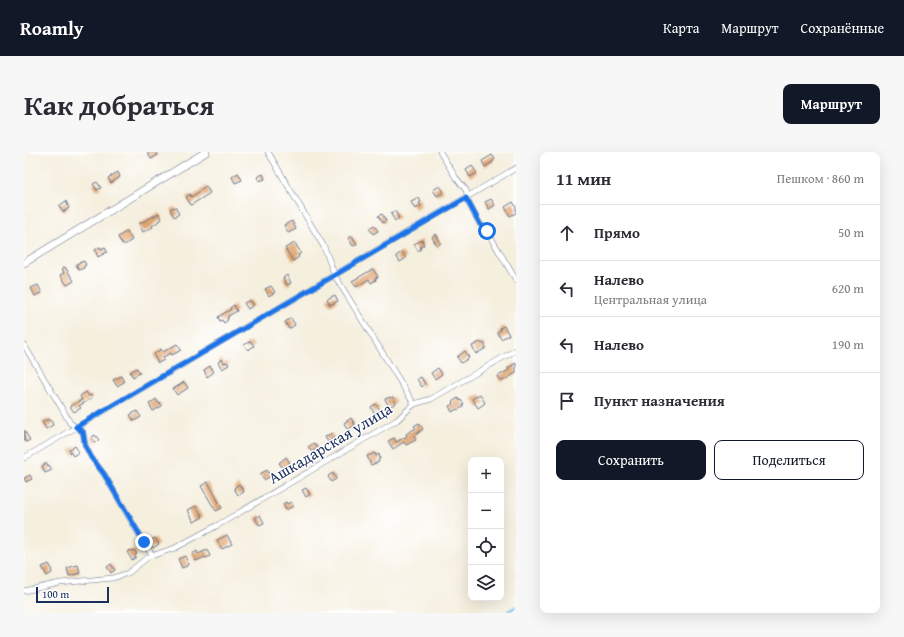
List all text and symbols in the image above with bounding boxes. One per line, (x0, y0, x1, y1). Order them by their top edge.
text: Roamly (20, 14, 84, 42)
text: Карта (663, 18, 699, 38)
text: Маршрут (721, 18, 779, 38)
text: Сохранённые (801, 18, 884, 38)
text: Как добраться (24, 84, 214, 125)
button: Маршрут (783, 84, 880, 124)
text: 11 мин (556, 166, 611, 191)
text: Пешком · 860 m (777, 169, 864, 188)
route start (478, 222, 496, 240)
icon: ahead (556, 222, 578, 244)
text: Прямо (594, 222, 640, 243)
text: 50 m (838, 223, 864, 242)
text: Налево (594, 269, 644, 290)
icon: left (556, 278, 578, 300)
text: 620 m (832, 279, 864, 298)
text: Центральная улица (594, 290, 707, 309)
icon: left (556, 334, 578, 356)
text: Налево (594, 334, 644, 355)
text: 190 m (832, 335, 864, 354)
icon: arrive (556, 390, 578, 412)
text: Пункт назначения (594, 390, 725, 411)
street label: Ашкадарская улица (264, 396, 397, 490)
button: Сохранить (556, 440, 706, 480)
button: Поделиться (714, 440, 864, 480)
map controls (468, 457, 504, 601)
button: + (468, 457, 504, 493)
button: − (468, 493, 504, 529)
button: locate (468, 529, 504, 565)
route end (135, 533, 153, 551)
button: layers (468, 565, 504, 601)
scale bar (36, 585, 109, 604)
text: 100 m (42, 586, 69, 602)

